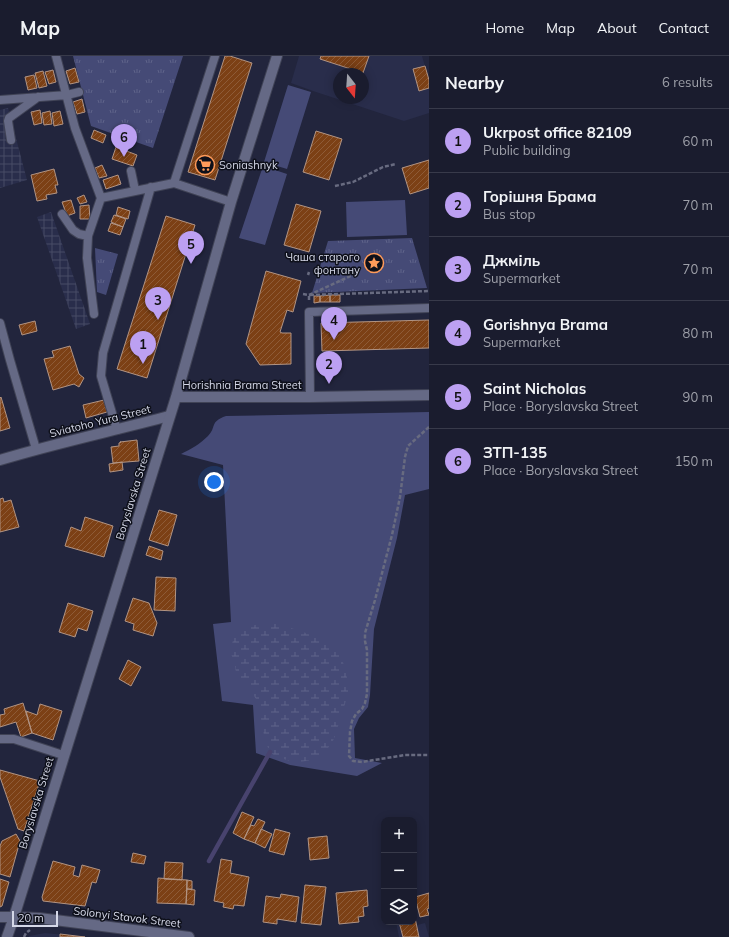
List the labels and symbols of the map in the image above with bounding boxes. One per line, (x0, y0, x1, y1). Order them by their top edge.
north arrow (333, 68, 369, 104)
pin: 6 (111, 124, 137, 157)
supermarket icon: Soniashnyk (194, 154, 216, 176)
place label: Soniashnyk (219, 158, 278, 172)
pin: 5 (178, 231, 204, 264)
place label: Чаша старого фонтану (285, 250, 360, 277)
place icon: Чаша старого фонтану (363, 252, 385, 274)
pin: 3 (145, 287, 171, 320)
pin: 4 (321, 307, 347, 340)
pin: 1 (130, 331, 156, 364)
pin: 2 (316, 351, 342, 384)
street label: Horishnia Brama Street (182, 378, 302, 392)
street label: Sviatoho Yura Street (48, 402, 152, 440)
street label: Boryslavska Street (112, 446, 154, 542)
your location (204, 472, 224, 492)
street label: Boryslavska Street (15, 755, 57, 851)
street label: Solonyi Stavok Street (73, 903, 182, 931)
scale bar (12, 909, 58, 928)

